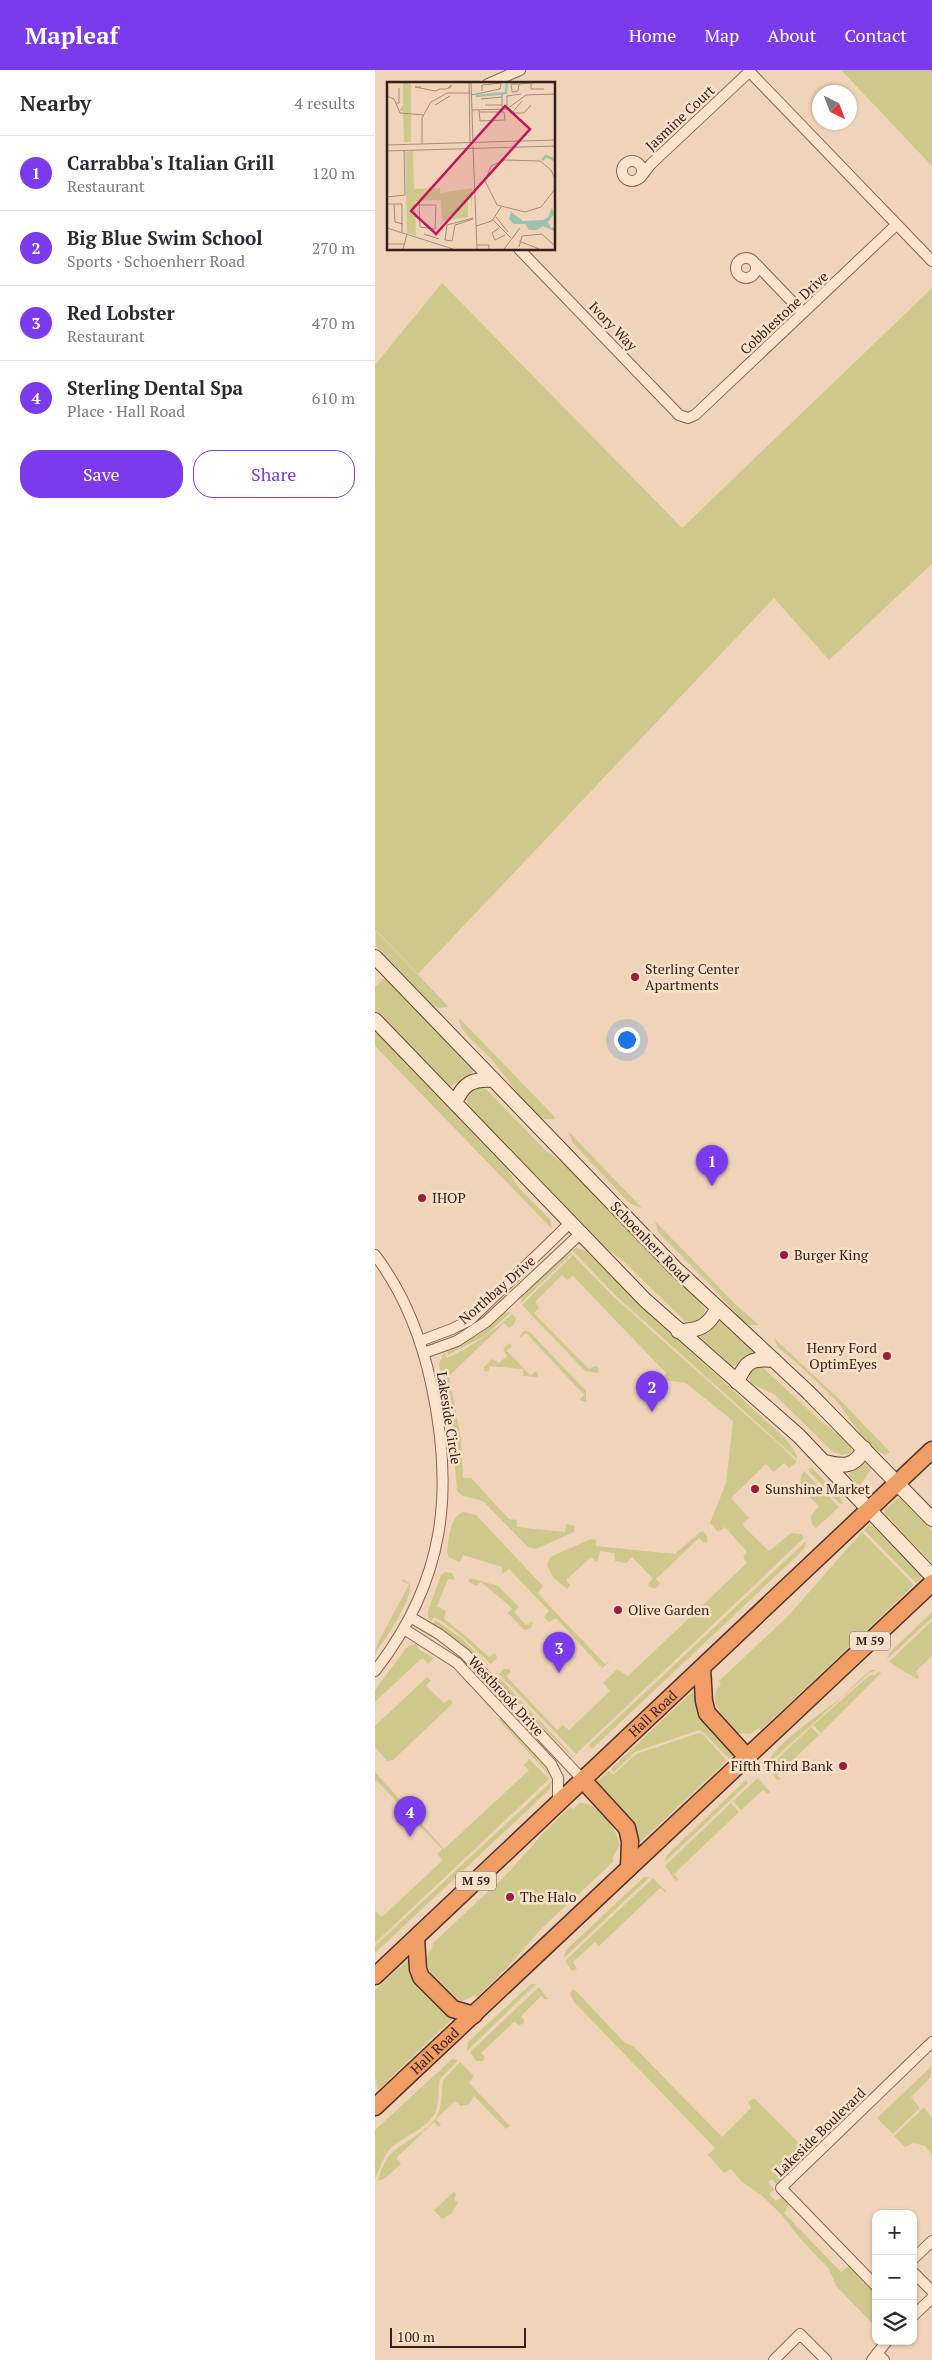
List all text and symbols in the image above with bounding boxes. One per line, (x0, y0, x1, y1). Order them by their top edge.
text: Mapleaf (25, 19, 118, 51)
text: Home (629, 23, 676, 47)
text: Map (704, 23, 739, 47)
text: About (767, 23, 816, 47)
text: Contact (844, 23, 907, 47)
street label: Jasmine Court (641, 80, 719, 155)
inset map (387, 82, 555, 250)
north arrow (812, 85, 857, 130)
text: Nearby (20, 89, 91, 117)
text: 4 results (295, 92, 355, 114)
text: Carrabba's Italian Grill (67, 150, 274, 175)
text: 1 (31, 162, 41, 184)
text: 120 m (312, 162, 355, 184)
text: Restaurant (67, 175, 145, 197)
text: Big Blue Swim School (67, 225, 263, 250)
text: 2 (31, 237, 41, 259)
text: 270 m (312, 237, 355, 259)
text: Sports · Schoenherr Road (67, 250, 245, 272)
street label: Cobblestone Drive (735, 267, 832, 358)
street label: Ivory Way (585, 297, 642, 355)
text: Red Lobster (67, 300, 175, 325)
text: 3 (31, 312, 41, 334)
text: 470 m (312, 312, 355, 334)
text: Restaurant (67, 325, 145, 347)
text: Sterling Dental Spa (67, 375, 243, 400)
text: 4 (31, 387, 41, 409)
text: 610 m (312, 387, 355, 409)
text: Place · Hall Road (67, 400, 185, 422)
button: Save (20, 450, 183, 498)
button: Share (193, 450, 355, 498)
place label: Sterling Center Apartments (645, 959, 740, 994)
marker: Sterling Center Apartments (629, 971, 641, 983)
your location (614, 1027, 640, 1053)
pin: 1 (696, 1145, 728, 1186)
place label: IHOP (432, 1188, 466, 1207)
marker: IHOP (416, 1192, 428, 1204)
street label: Schoenherr Road (607, 1197, 694, 1287)
place label: Burger King (794, 1245, 869, 1264)
marker: Burger King (778, 1249, 790, 1261)
street label: Northbay Drive (454, 1251, 539, 1328)
place label: Henry Ford OptimEyes (807, 1338, 877, 1373)
marker: Henry Ford OptimEyes (881, 1350, 893, 1362)
street label: Lakeside Circle (433, 1370, 466, 1466)
pin: 2 (636, 1371, 668, 1412)
place label: Sunshine Market (765, 1479, 871, 1498)
marker: Sunshine Market (749, 1483, 761, 1495)
place label: Olive Garden (628, 1600, 710, 1619)
marker: Olive Garden (612, 1604, 624, 1616)
pin: 3 (543, 1632, 575, 1673)
road number: M 59 (850, 1632, 890, 1650)
street label: Westbrook Drive (464, 1652, 548, 1740)
street label: Hall Road (624, 1686, 681, 1741)
place label: Fifth Third Bank (731, 1756, 834, 1775)
marker: Fifth Third Bank (837, 1760, 849, 1772)
pin: 4 (394, 1796, 426, 1837)
road number: M 59 (456, 1872, 496, 1890)
place label: The Halo (520, 1887, 577, 1906)
marker: The Halo (504, 1891, 516, 1903)
street label: Hall Road (406, 2023, 463, 2078)
street label: Lakeside Boulevard (770, 2083, 870, 2180)
map controls (872, 2210, 917, 2345)
button: + (872, 2210, 917, 2255)
button: − (872, 2255, 917, 2300)
button: layers (872, 2300, 917, 2345)
scale bar (390, 2325, 526, 2348)
text: 100 m (397, 2327, 435, 2346)

